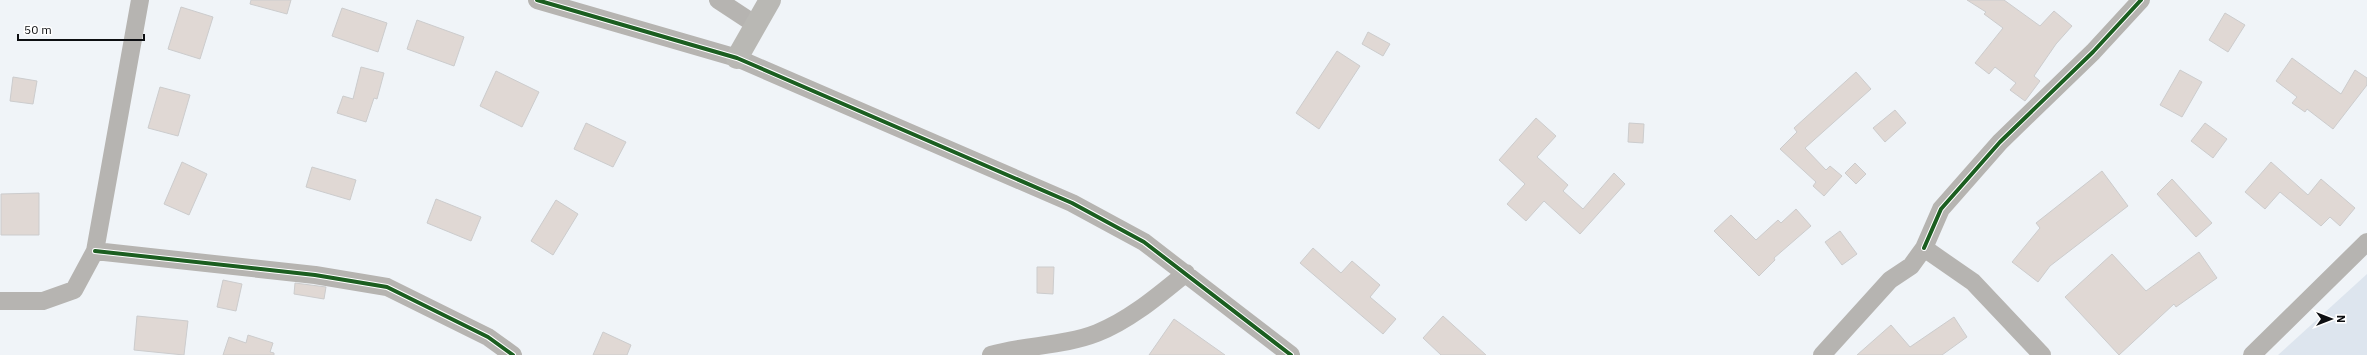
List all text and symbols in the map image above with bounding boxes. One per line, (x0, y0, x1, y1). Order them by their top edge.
scale bar (18, 16, 144, 42)
text: 50 m (24, 22, 52, 37)
north arrow (2311, 299, 2351, 339)
text: N (2334, 315, 2348, 323)

